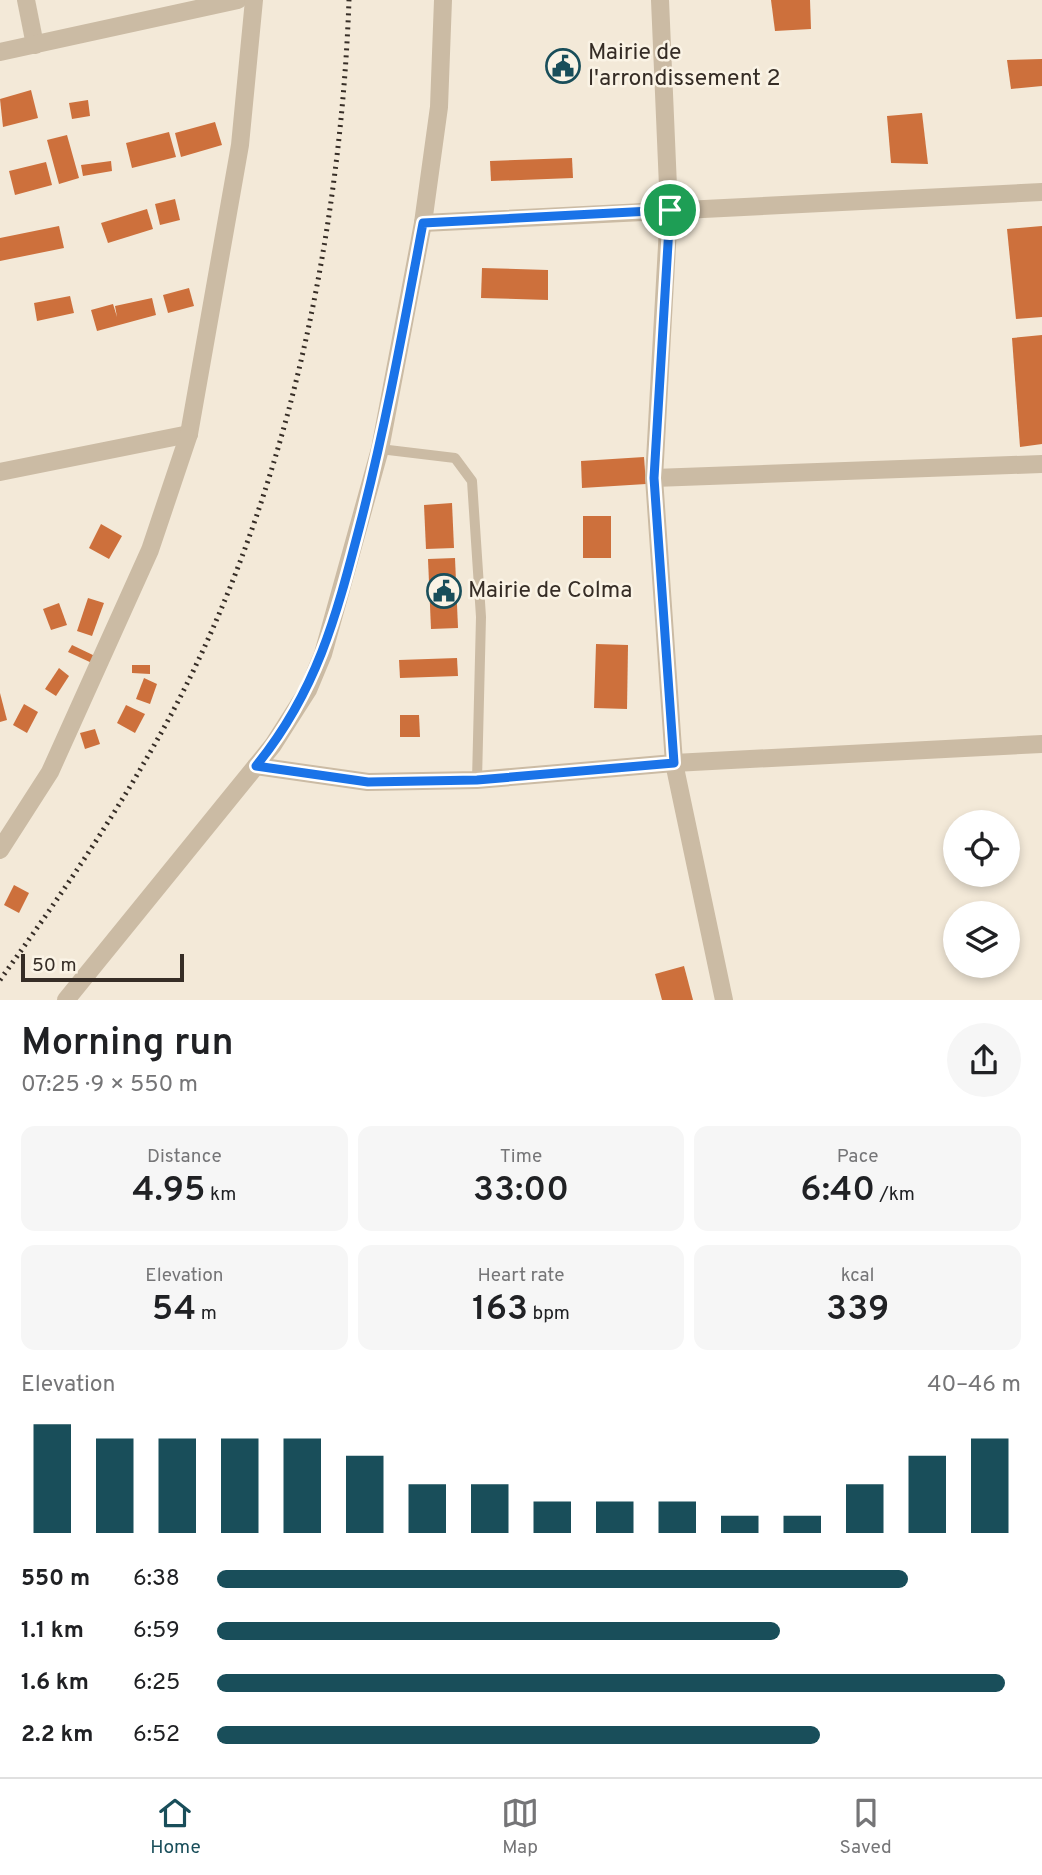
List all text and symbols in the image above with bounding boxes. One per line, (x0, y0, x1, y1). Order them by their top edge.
place label: Mairie de l'arrondissement 2 (588, 39, 781, 94)
public building icon: Mairie de l'arrondissement 2 (544, 47, 582, 85)
pin (640, 180, 700, 240)
icon: arrive (651, 191, 689, 229)
public building icon: Mairie de Colma (425, 572, 463, 610)
place label: Mairie de Colma (468, 577, 632, 606)
map controls (943, 810, 1020, 978)
button: locate (943, 810, 1020, 887)
button: layers (943, 901, 1020, 978)
scale bar (21, 951, 184, 983)
text: 50 m (32, 954, 77, 978)
text: Morning run (21, 1020, 234, 1069)
button: share (947, 1023, 1021, 1097)
text: 07:25 · 9 × 550 m (21, 1071, 198, 1100)
text: Distance (147, 1145, 222, 1169)
text: Time (500, 1145, 542, 1169)
text: Pace (837, 1145, 879, 1169)
text: 4.95 (132, 1169, 206, 1213)
text: 33:00 (473, 1169, 569, 1213)
text: 6:40 (800, 1169, 875, 1213)
text: km (206, 1183, 236, 1207)
text: /km (875, 1183, 915, 1207)
text: Elevation (145, 1264, 223, 1288)
text: Heart rate (478, 1264, 564, 1288)
text: kcal (841, 1264, 875, 1288)
text: 54 (152, 1288, 196, 1332)
text: 163 (472, 1288, 528, 1332)
text: 339 (826, 1288, 889, 1332)
text: m (196, 1302, 217, 1326)
text: bpm (528, 1302, 570, 1326)
text: Elevation (21, 1371, 116, 1400)
text: 40–46 m (927, 1371, 1021, 1400)
text: 550 m (21, 1565, 90, 1594)
text: 6:38 (133, 1565, 180, 1594)
text: 1.1 km (21, 1617, 84, 1646)
text: 6:59 (133, 1617, 180, 1646)
text: 1.6 km (21, 1669, 89, 1698)
text: 6:25 (133, 1669, 180, 1698)
text: 2.2 km (21, 1721, 94, 1750)
text: 6:52 (133, 1721, 180, 1750)
tab: Home (150, 1794, 201, 1860)
tab: Map (501, 1794, 539, 1860)
tab: Saved (840, 1794, 892, 1860)

